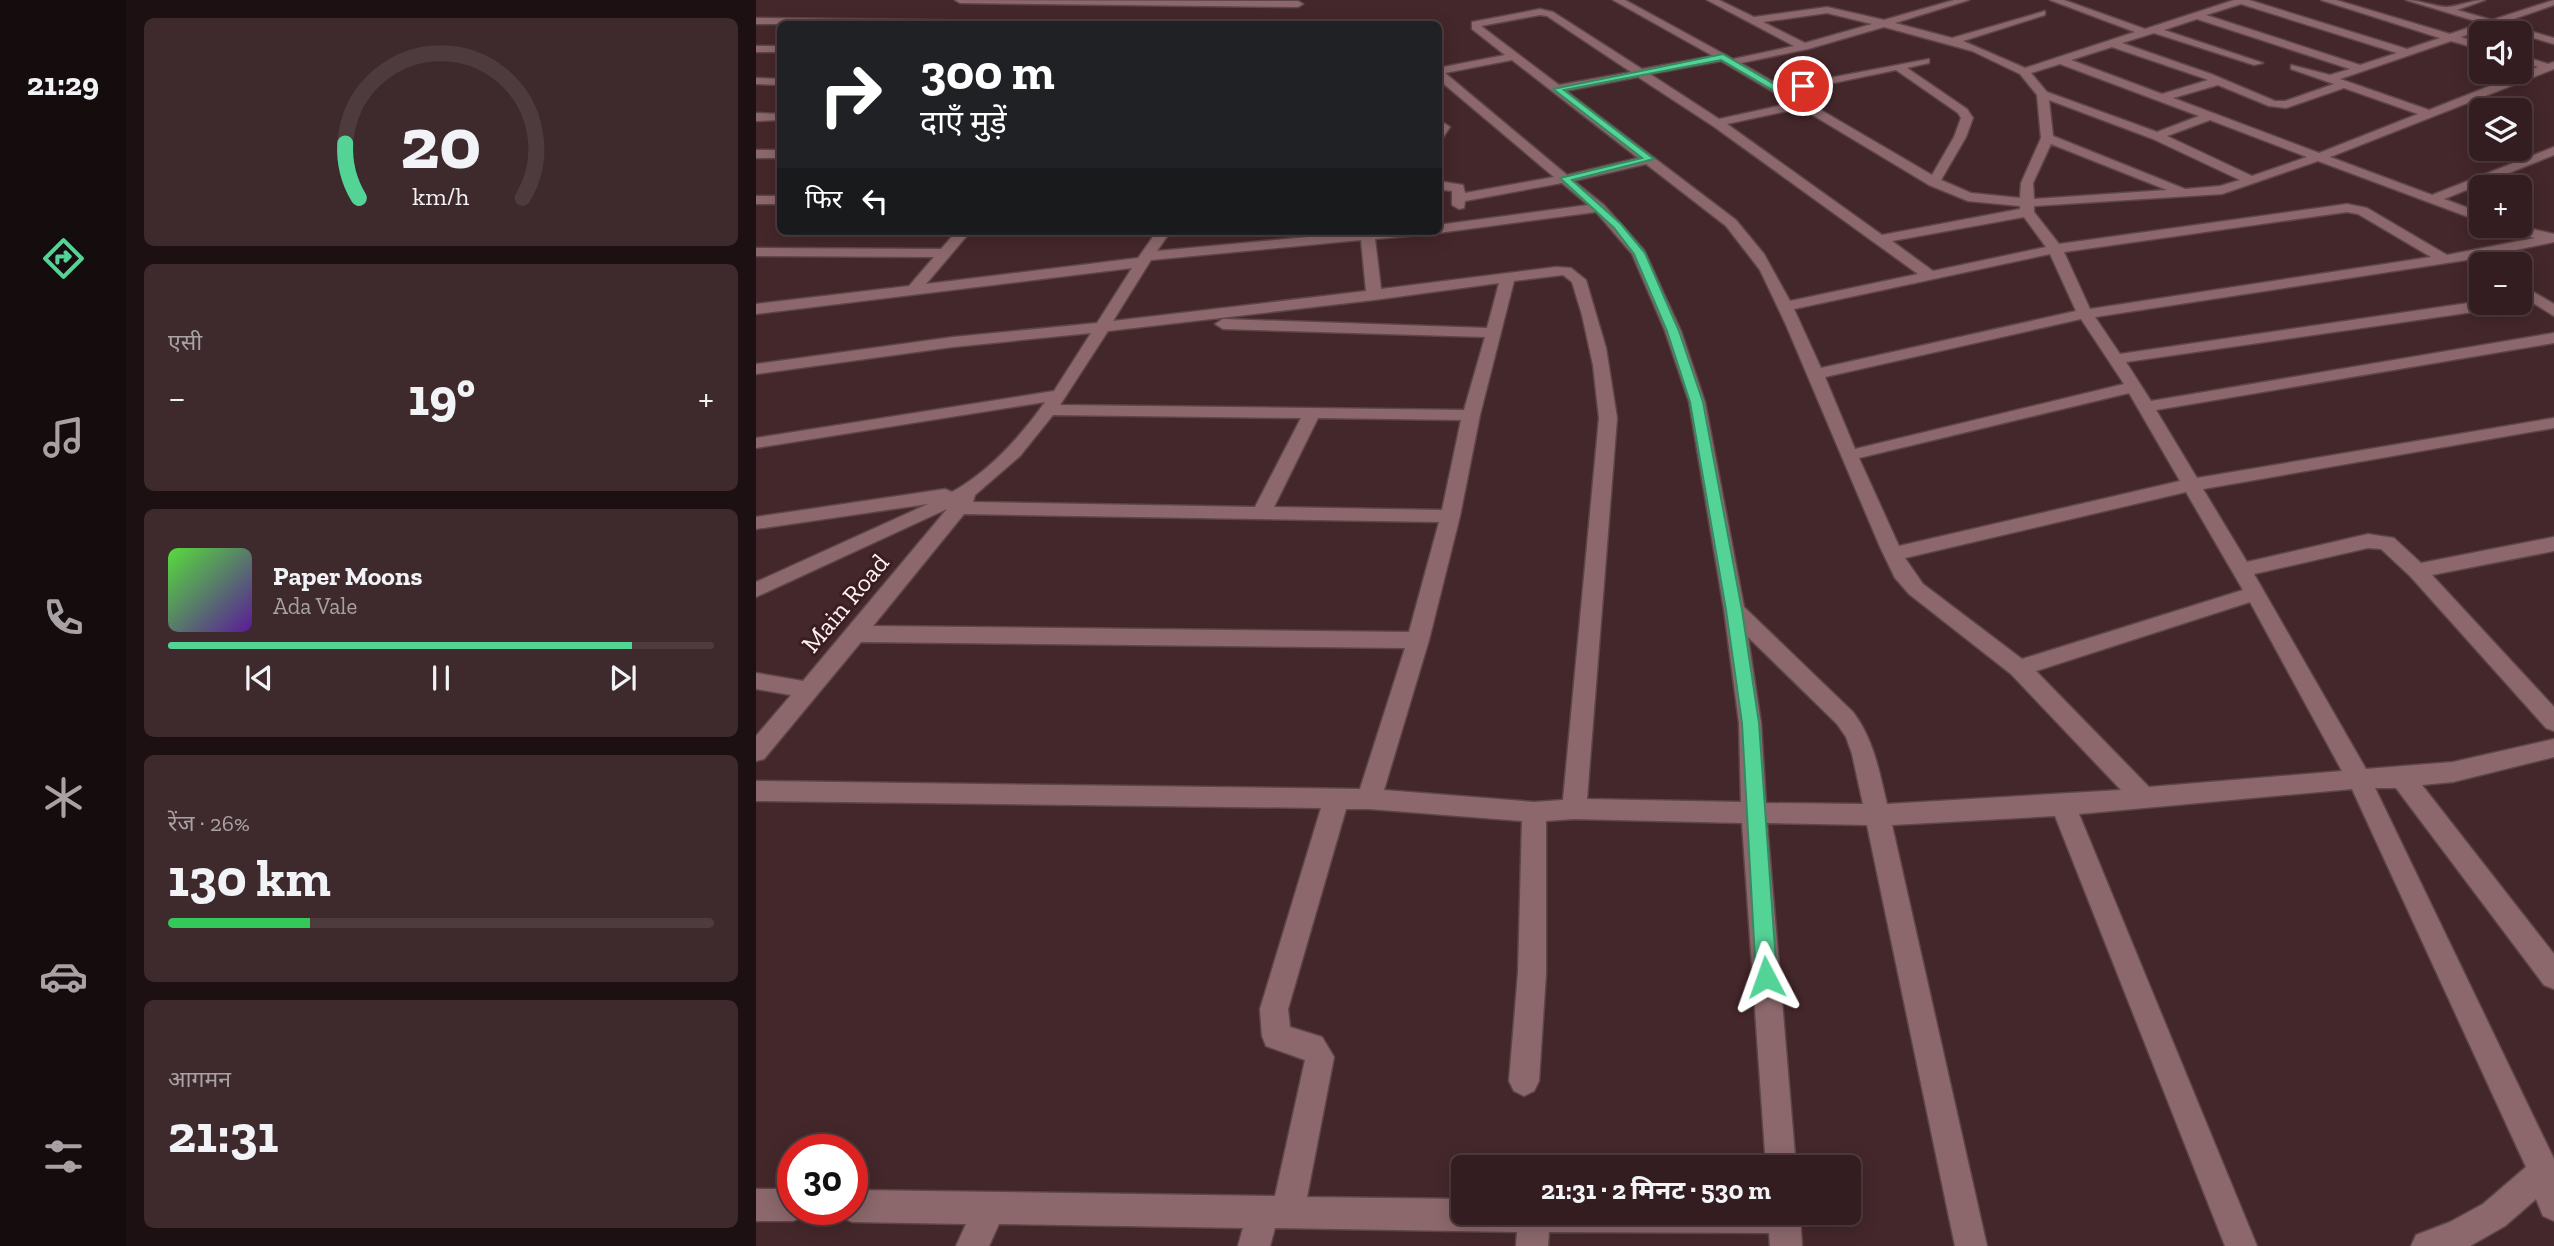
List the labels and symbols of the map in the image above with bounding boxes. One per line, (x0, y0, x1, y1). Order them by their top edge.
pin (1773, 56, 1833, 116)
street label: Main Road (794, 547, 896, 659)
position arrow (1729, 940, 1803, 1014)
speed limit sign: 30 (777, 1134, 868, 1225)

